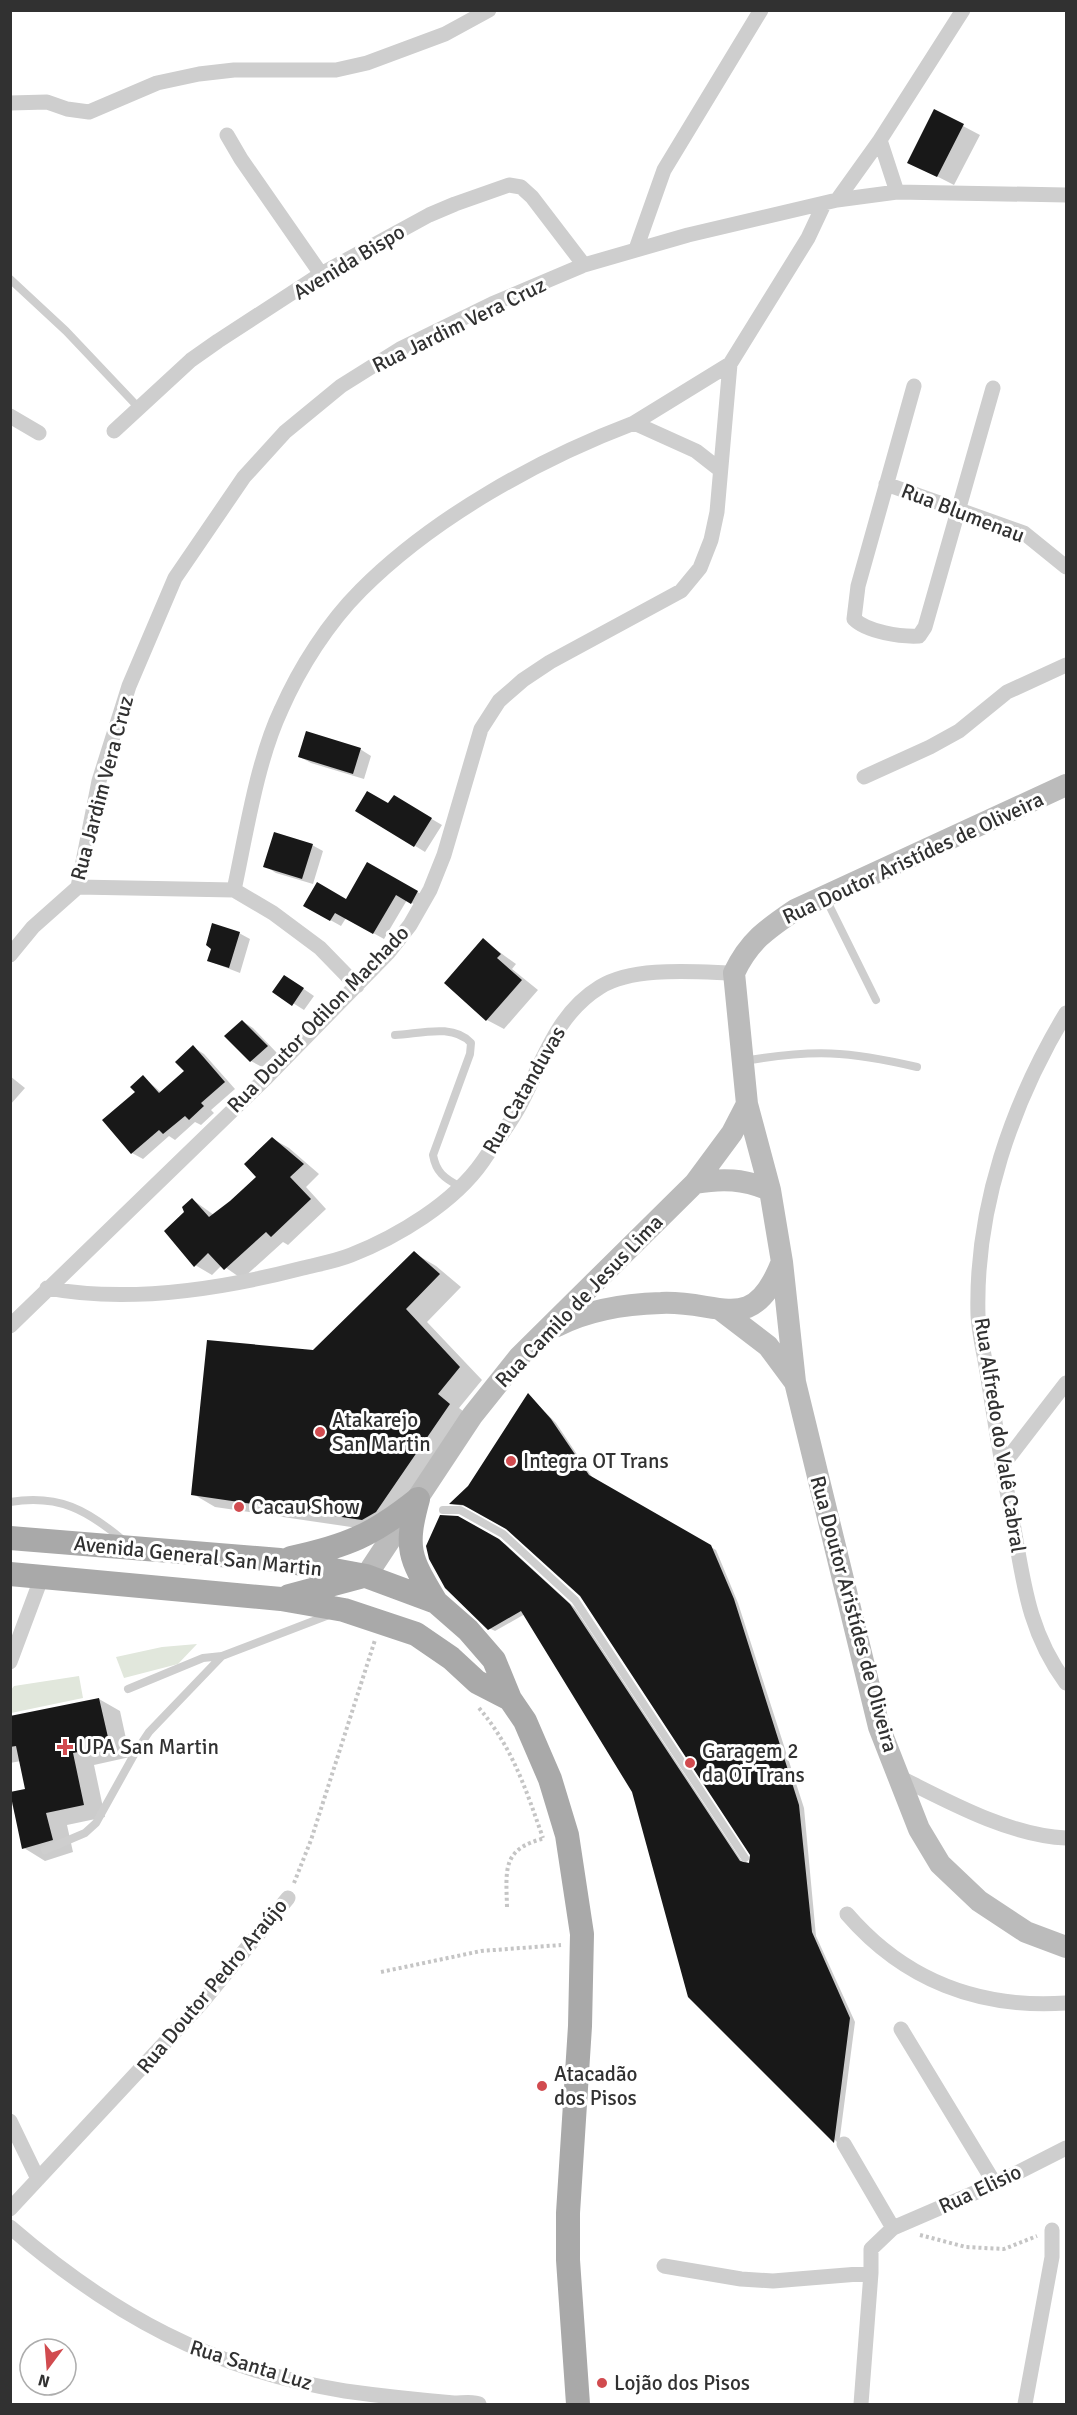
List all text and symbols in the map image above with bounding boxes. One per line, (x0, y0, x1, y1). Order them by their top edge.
street label: Avenida Bispo (289, 219, 409, 305)
street label: Rua Jardim Vera Cruz (368, 272, 550, 378)
street label: Rua Blumenau (898, 478, 1028, 548)
street label: Rua Jardim Vera Cruz (65, 693, 139, 883)
street label: Rua Doutor Aristídes de Oliveira (778, 786, 1048, 930)
street label: Rua Doutor Odilon Machado (222, 920, 414, 1118)
street label: Rua Catanduvas (477, 1021, 571, 1159)
street label: Rua Camilo de Jesus Lima (490, 1209, 668, 1393)
street label: Rua Alfredo do Valê Cabral (969, 1316, 1031, 1554)
place label: Atakarejo San Martin (332, 1407, 431, 1457)
marker: Atakarejo San Martin (313, 1425, 327, 1439)
place label: Integra OT Trans (523, 1448, 669, 1474)
marker: Integra OT Trans (504, 1454, 518, 1468)
street label: Rua Doutor Aristídes de Oliveira (805, 1473, 903, 1755)
place label: Cacau Show (251, 1494, 360, 1520)
marker: Cacau Show (232, 1500, 246, 1514)
street label: Avenida General San Martin (73, 1530, 323, 1582)
place label: UPA San Martin (78, 1734, 219, 1760)
marker: UPA San Martin (56, 1738, 74, 1756)
place label: Garagem 2 da OT Trans (702, 1738, 805, 1788)
marker: Garagem 2 da OT Trans (683, 1756, 697, 1770)
street label: Rua Doutor Pedro Araújo (131, 1893, 293, 2079)
place label: Atacadão dos Pisos (554, 2061, 637, 2111)
marker: Atacadão dos Pisos (535, 2079, 549, 2093)
street label: Rua Elisio (934, 2159, 1026, 2219)
street label: Rua Santa Luz (187, 2334, 315, 2396)
north arrow (18, 2337, 78, 2397)
text: N (36, 2369, 52, 2392)
place label: Lojão dos Pisos (614, 2370, 750, 2396)
marker: Lojão dos Pisos (595, 2376, 609, 2390)

